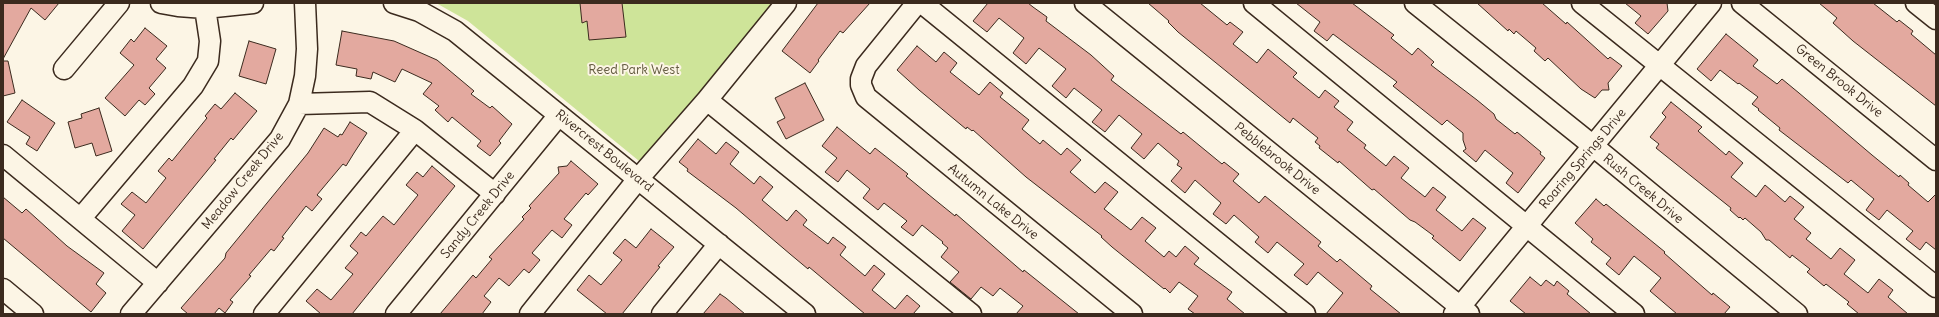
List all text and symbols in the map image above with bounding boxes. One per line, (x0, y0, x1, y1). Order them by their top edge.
street label: Green Brook Drive (1792, 41, 1886, 121)
park label: Reed Park West (588, 62, 680, 78)
street label: Roaring Springs Drive (1536, 106, 1630, 212)
street label: Rivercrest Boulevard (552, 107, 656, 195)
street label: Pebblebrook Drive (1231, 120, 1323, 198)
street label: Meadow Creek Drive (199, 129, 287, 233)
street label: Rush Creek Drive (1600, 151, 1686, 227)
street label: Autumn Lake Drive (945, 161, 1041, 243)
street label: Sandy Creek Drive (438, 168, 518, 262)

